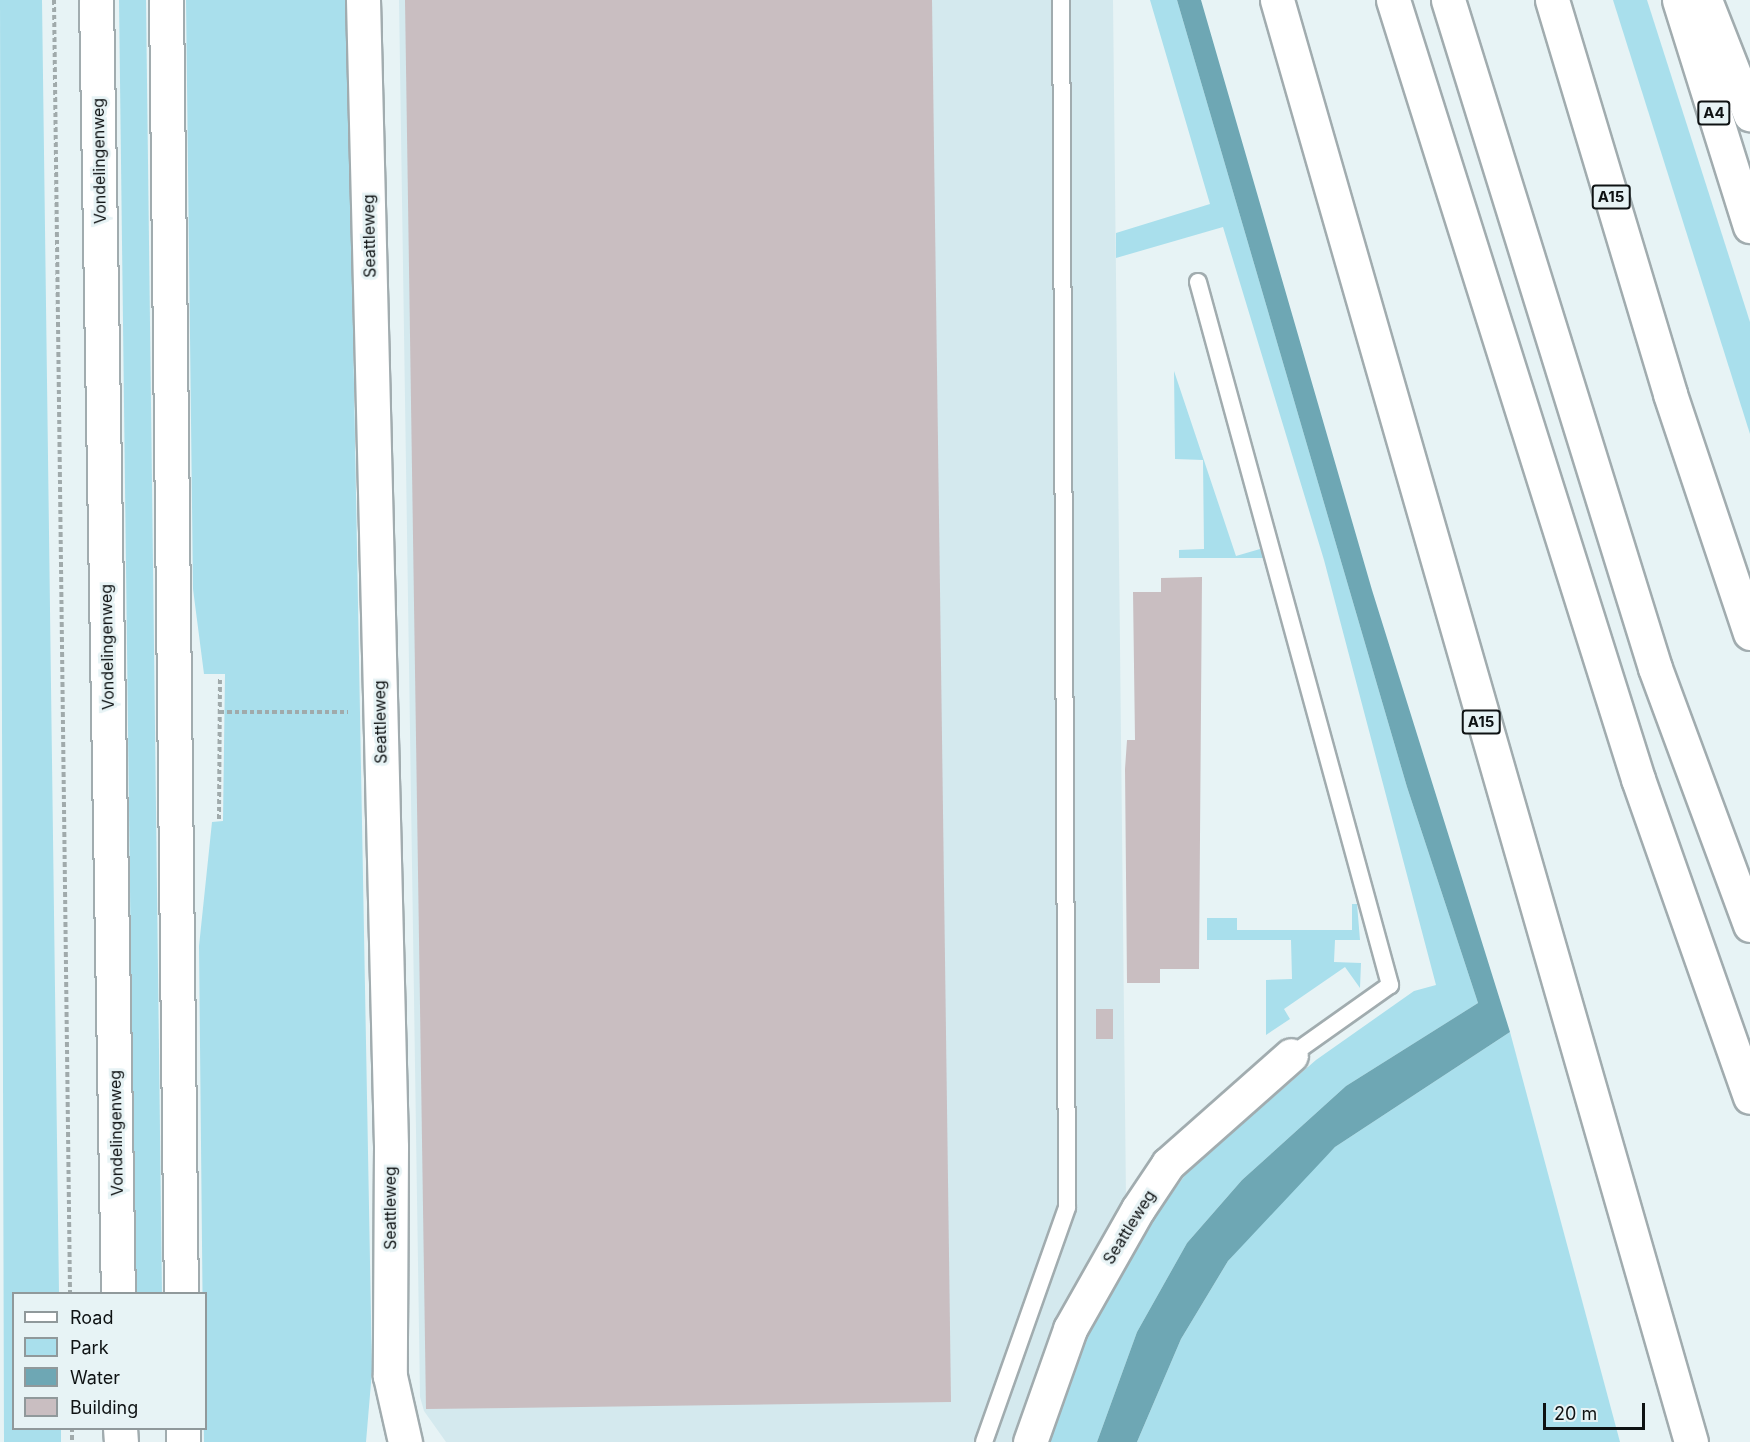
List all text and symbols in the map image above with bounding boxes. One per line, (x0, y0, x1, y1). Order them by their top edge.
street label: Vondelingenweg (88, 98, 110, 224)
road number: A4 (1696, 101, 1732, 125)
road number: A15 (1592, 185, 1630, 209)
street label: Seattleweg (359, 194, 379, 278)
street label: Vondelingenweg (96, 584, 118, 710)
street label: Seattleweg (370, 680, 390, 764)
road number: A15 (1462, 710, 1500, 734)
street label: Vondelingenweg (105, 1070, 127, 1196)
street label: Seattleweg (380, 1166, 400, 1250)
street label: Seattleweg (1099, 1186, 1159, 1268)
legend (12, 1292, 207, 1430)
text: Road (70, 1307, 113, 1328)
text: Park (70, 1337, 109, 1358)
text: Water (70, 1367, 120, 1388)
scale bar (1546, 1391, 1648, 1429)
text: Building (70, 1397, 138, 1418)
text: 20 m (1554, 1403, 1597, 1424)

